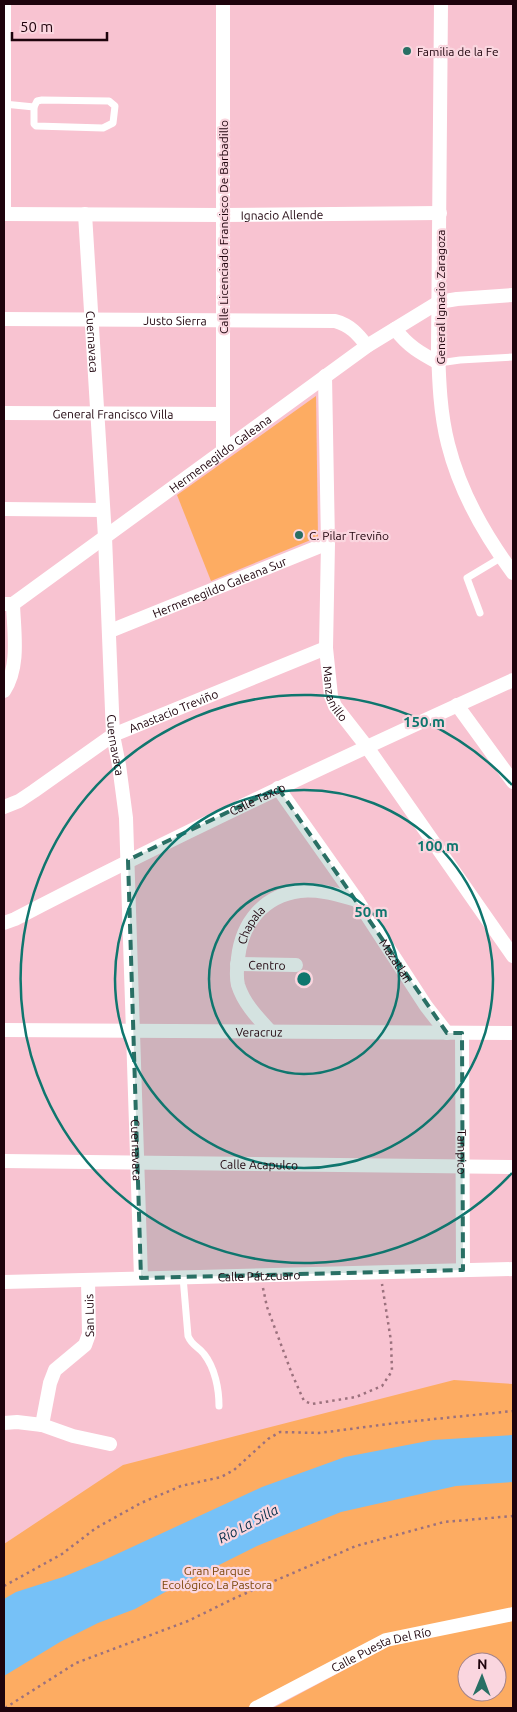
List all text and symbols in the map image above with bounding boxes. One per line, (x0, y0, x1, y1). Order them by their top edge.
scale bar (12, 10, 108, 42)
text: 50 m (20, 18, 53, 35)
marker: Familia de la Fe (401, 45, 413, 57)
place label: Familia de la Fe (417, 45, 499, 58)
street label: Calle Licenciado Francisco De Barbadillo (217, 120, 230, 334)
street label: Ignacio Allende (241, 208, 323, 221)
street label: General Ignacio Zaragoza (434, 229, 447, 365)
street label: Cuernavaca (85, 310, 101, 373)
street label: Justo Sierra (143, 313, 207, 327)
street label: General Francisco Villa (53, 407, 173, 420)
street label: Hermenegildo Galeana (166, 412, 273, 495)
marker: C. Pilar Treviño (293, 529, 305, 541)
place label: C. Pilar Treviño (309, 529, 389, 542)
street label: Hermenegildo Galeana Sur (150, 554, 289, 620)
street label: Manzanillo (321, 665, 351, 723)
street label: Anastacio Treviño (127, 686, 220, 734)
text: 150 m (403, 713, 445, 730)
street label: Cuernavaca (106, 714, 127, 776)
street label: Calle Taxco (227, 780, 287, 817)
text: 100 m (417, 837, 459, 854)
street label: Chapala (234, 903, 267, 946)
text: 50 m (354, 903, 388, 920)
street label: Mazatlan (377, 936, 415, 984)
street label: Centro (248, 958, 286, 971)
centre of rings (295, 970, 313, 988)
street label: Veracruz (235, 1025, 283, 1038)
street label: Cuernavaca (129, 1119, 144, 1181)
street label: Tampico (456, 1129, 469, 1175)
street label: Calle Acapulco (220, 1157, 298, 1171)
street label: Calle Pátzcuaro (217, 1268, 300, 1283)
street label: San Luis (82, 1294, 96, 1337)
water label: Río La Silla (215, 1501, 281, 1547)
park label: Gran Parque Ecológico La Pastora (162, 1564, 272, 1591)
street label: Calle Puesta Del Río (329, 1624, 432, 1674)
north arrow (457, 1652, 507, 1702)
text: N (477, 1656, 488, 1672)

